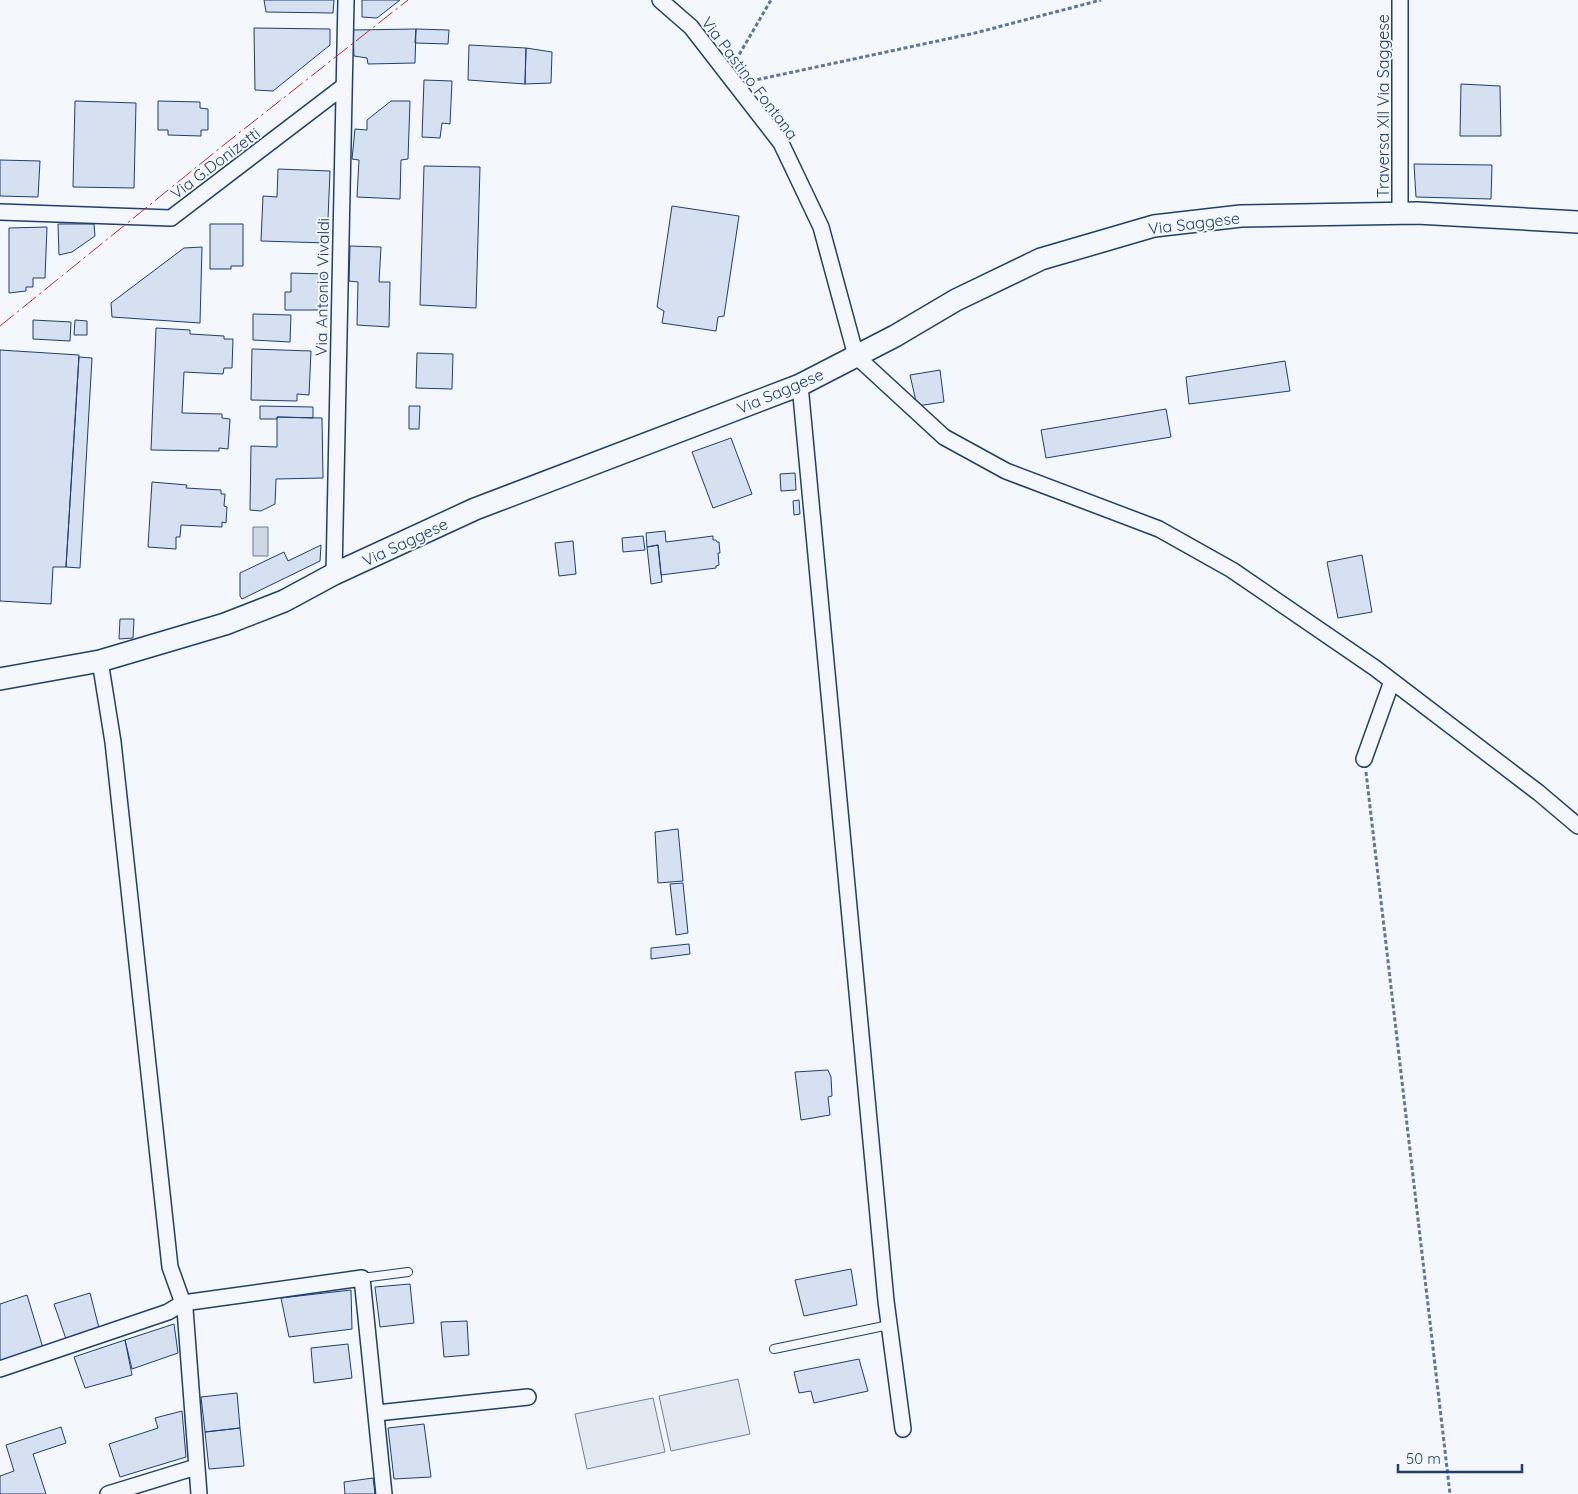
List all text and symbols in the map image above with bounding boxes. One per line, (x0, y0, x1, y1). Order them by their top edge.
street label: Via Pastino Fontana (697, 13, 803, 143)
street label: Traversa XII Via Saggese (1373, 14, 1393, 198)
street label: Via G.Donizetti (166, 123, 264, 203)
street label: Via Saggese (1147, 207, 1241, 239)
street label: Via Antonio Vivaldi (311, 218, 333, 356)
street label: Via Saggese (734, 364, 826, 418)
street label: Via Saggese (359, 513, 451, 571)
scale bar (1398, 1442, 1522, 1474)
text: 50 m (1406, 1449, 1441, 1468)

